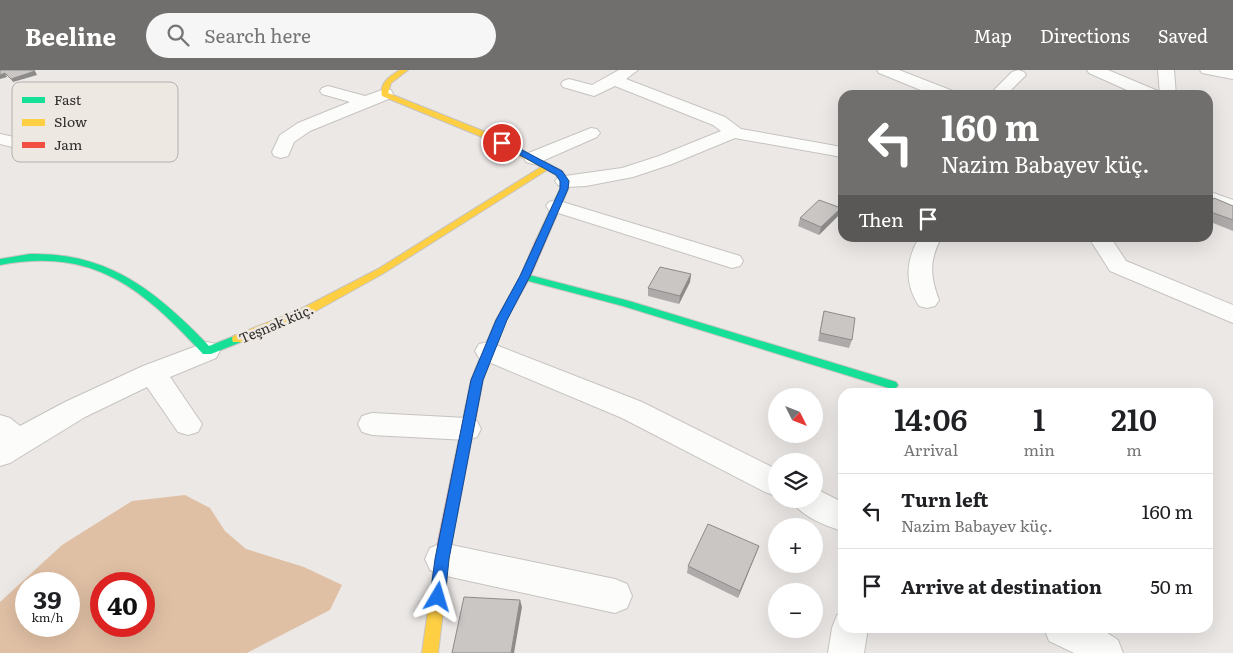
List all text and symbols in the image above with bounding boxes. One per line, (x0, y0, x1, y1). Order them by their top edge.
search box (146, 13, 496, 58)
text: Beeline (25, 18, 116, 53)
icon: search (164, 21, 192, 49)
text: Search here (204, 21, 311, 49)
text: Map (974, 22, 1012, 49)
text: Directions (1040, 22, 1130, 49)
text: Saved (1158, 22, 1208, 49)
legend (12, 82, 178, 162)
text: Fast (54, 89, 82, 109)
text: 160 m (941, 100, 1039, 152)
icon: left (858, 110, 923, 175)
text: Slow (54, 111, 87, 131)
pin (481, 122, 523, 164)
icon: arrive (488, 129, 516, 157)
text: Jam (54, 134, 83, 154)
text: Nazim Babayev küç. (941, 147, 1150, 180)
text: Then (858, 205, 904, 233)
icon: arrive (914, 205, 942, 233)
street label: Teşnək küç. (236, 298, 316, 348)
north arrow (768, 388, 822, 442)
map controls (768, 388, 823, 638)
text: 14:06 (894, 396, 968, 440)
text: 1 (1033, 396, 1045, 440)
text: 210 (1111, 396, 1157, 440)
text: Arrival (903, 437, 958, 461)
text: min (1023, 437, 1055, 461)
text: m (1126, 437, 1142, 461)
button: layers (768, 453, 823, 508)
text: Turn left (901, 485, 988, 513)
icon: left (858, 497, 886, 525)
text: 160 m (1142, 497, 1193, 525)
text: Nazim Babayev küç. (901, 513, 1053, 537)
button: + (768, 518, 823, 573)
position arrow (411, 570, 463, 622)
speed limit sign: 40 (90, 572, 155, 637)
icon: arrive (858, 572, 886, 600)
text: Arrive at destination (901, 572, 1102, 600)
text: 50 m (1150, 572, 1193, 600)
text: 39 (33, 580, 62, 617)
button: − (768, 583, 823, 638)
text: km/h (32, 608, 63, 626)

